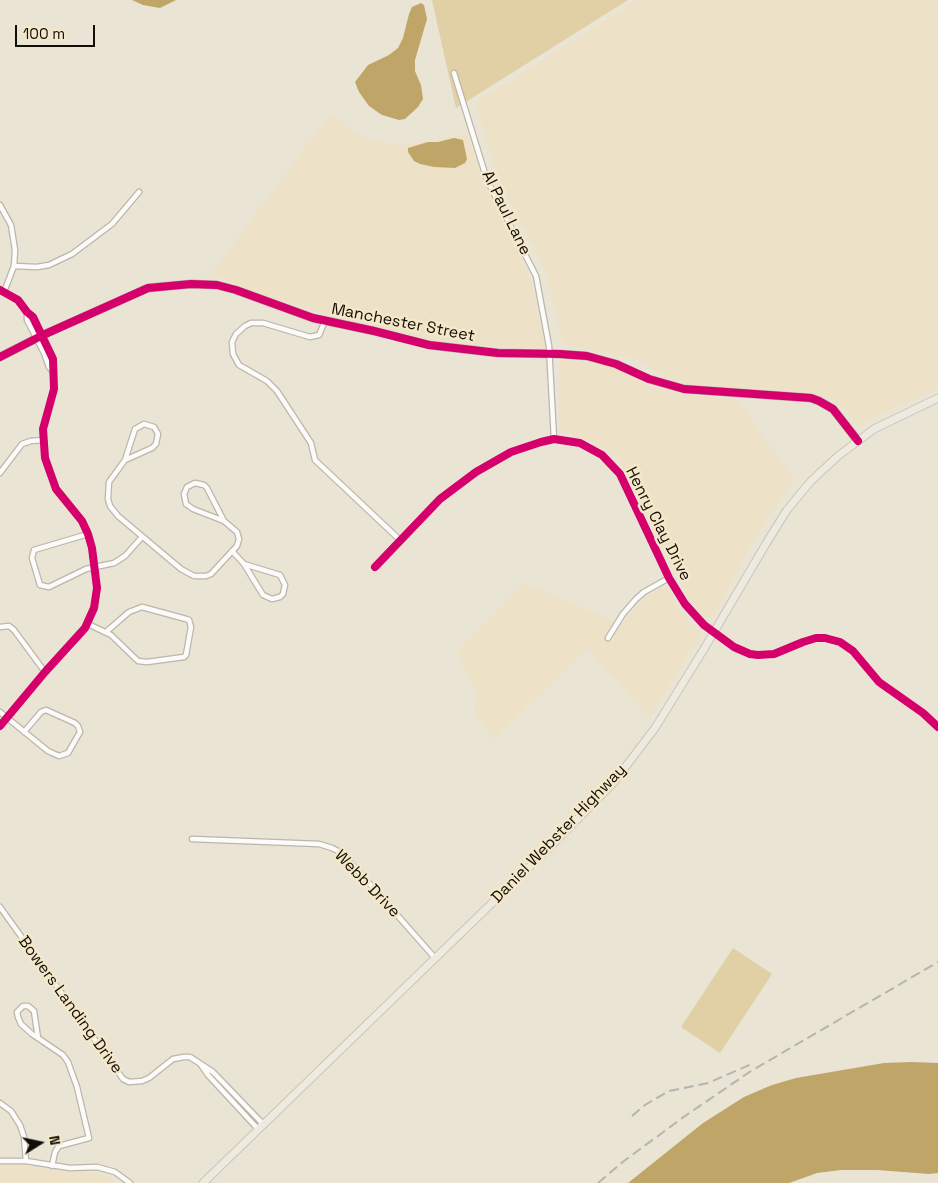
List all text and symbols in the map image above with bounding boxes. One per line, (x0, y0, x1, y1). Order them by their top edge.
scale bar (18, 15, 98, 47)
text: 100 m (23, 24, 65, 43)
street label: Al Paul Lane (477, 168, 535, 258)
street label: Manchester Street (330, 300, 476, 346)
street label: Henry Clay Drive (621, 464, 695, 584)
street label: Daniel Webster Highway (488, 761, 630, 907)
street label: Webb Drive (330, 846, 404, 922)
street label: Bowers Landing Drive (14, 932, 126, 1078)
north arrow (15, 1118, 65, 1168)
text: N (45, 1134, 64, 1147)

